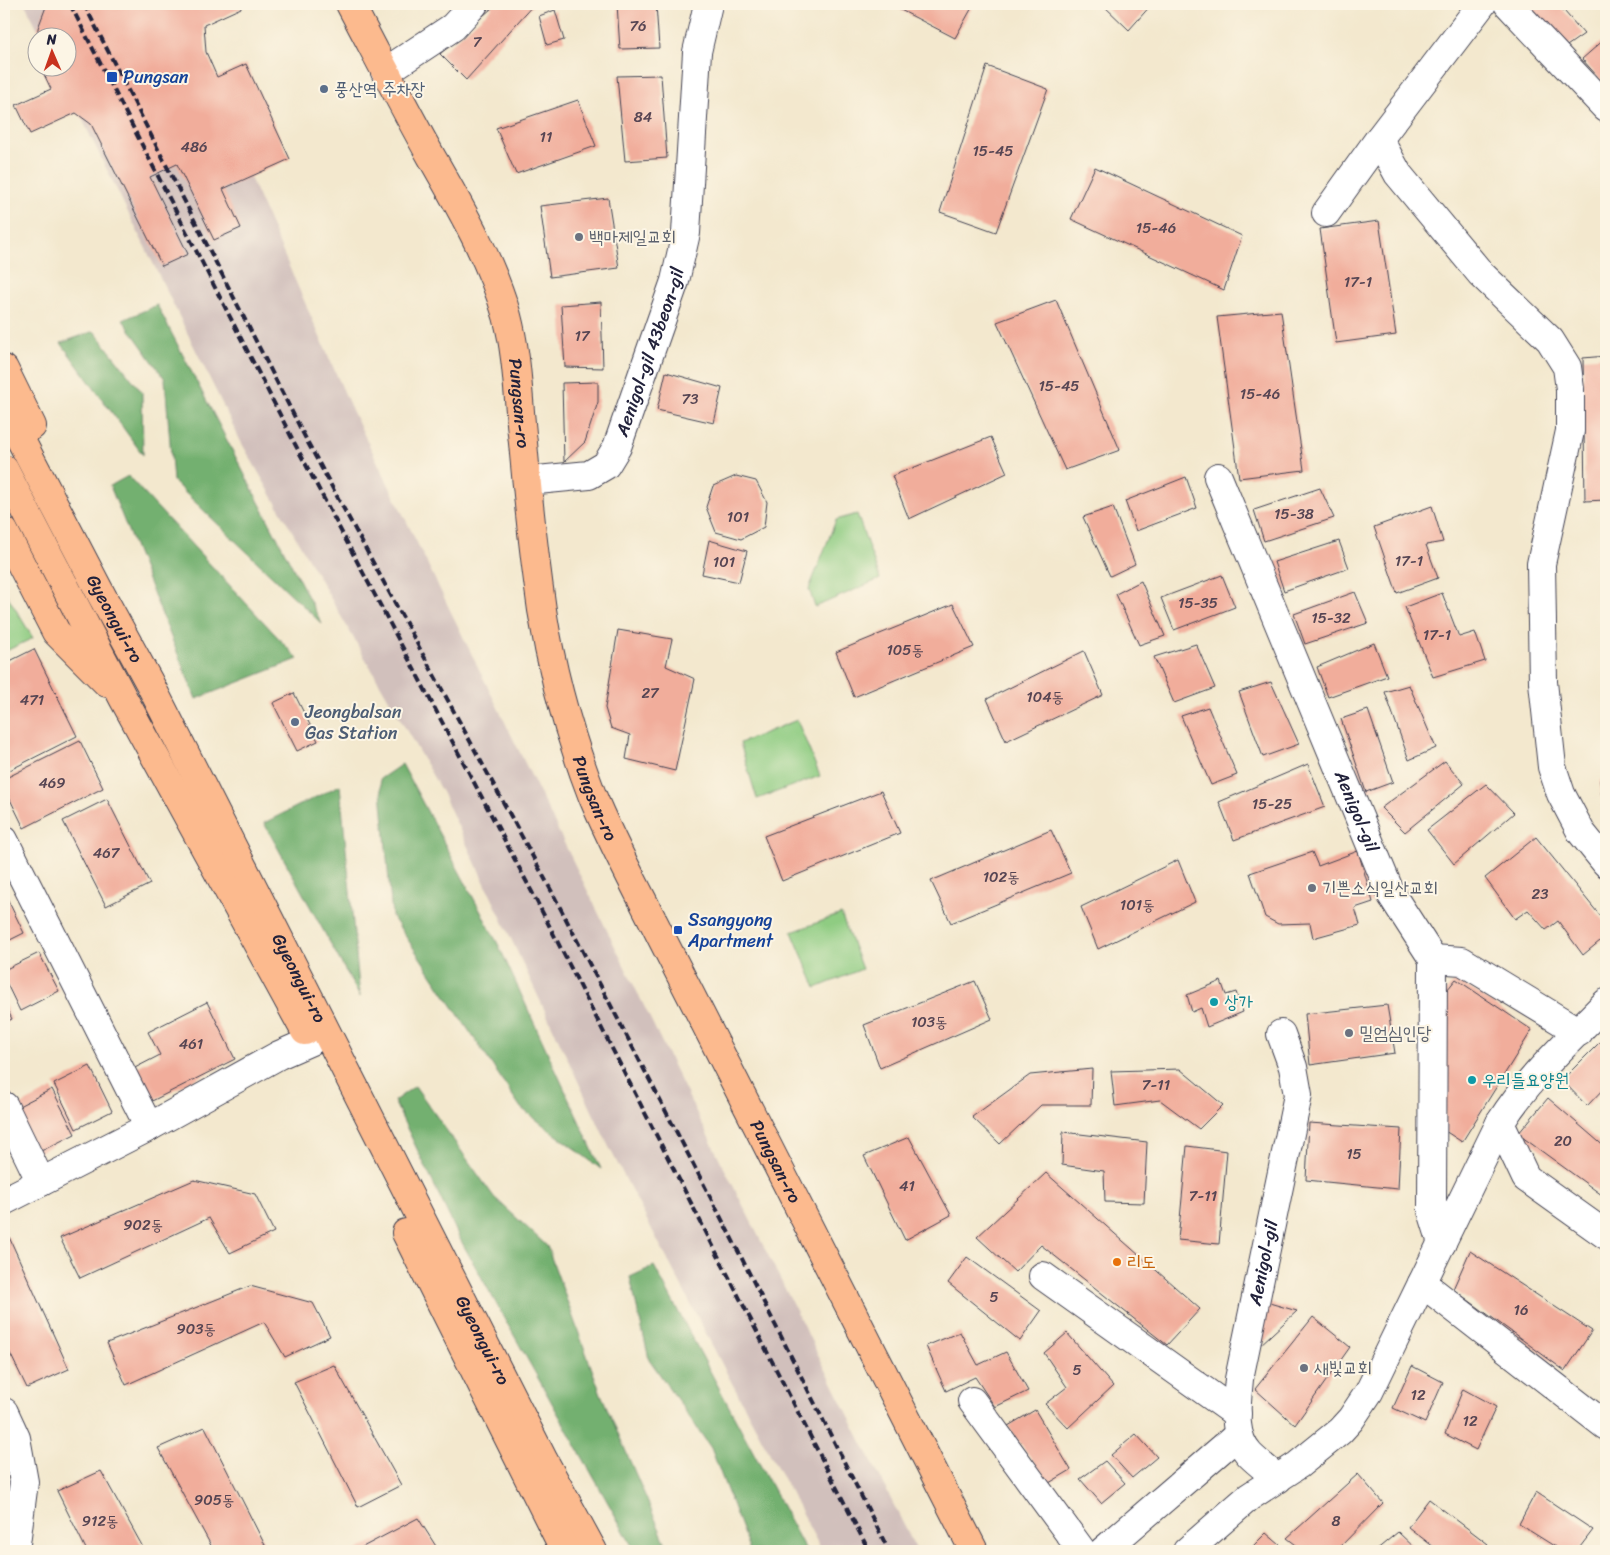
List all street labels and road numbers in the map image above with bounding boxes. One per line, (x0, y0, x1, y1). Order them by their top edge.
street label: Aenigol-gil 43beon-gil (606, 263, 694, 442)
street label: Pungsan-ro (499, 356, 539, 450)
street label: Gyeongui-ro (77, 569, 152, 669)
street label: Pungsan-ro (563, 751, 627, 847)
street label: Aenigol-gil (1325, 764, 1388, 858)
street label: Gyeongui-ro (263, 927, 335, 1029)
street label: Pungsan-ro (741, 1114, 810, 1209)
street label: Aenigol-gil (1239, 1216, 1288, 1309)
street label: Gyeongui-ro (446, 1290, 519, 1391)

